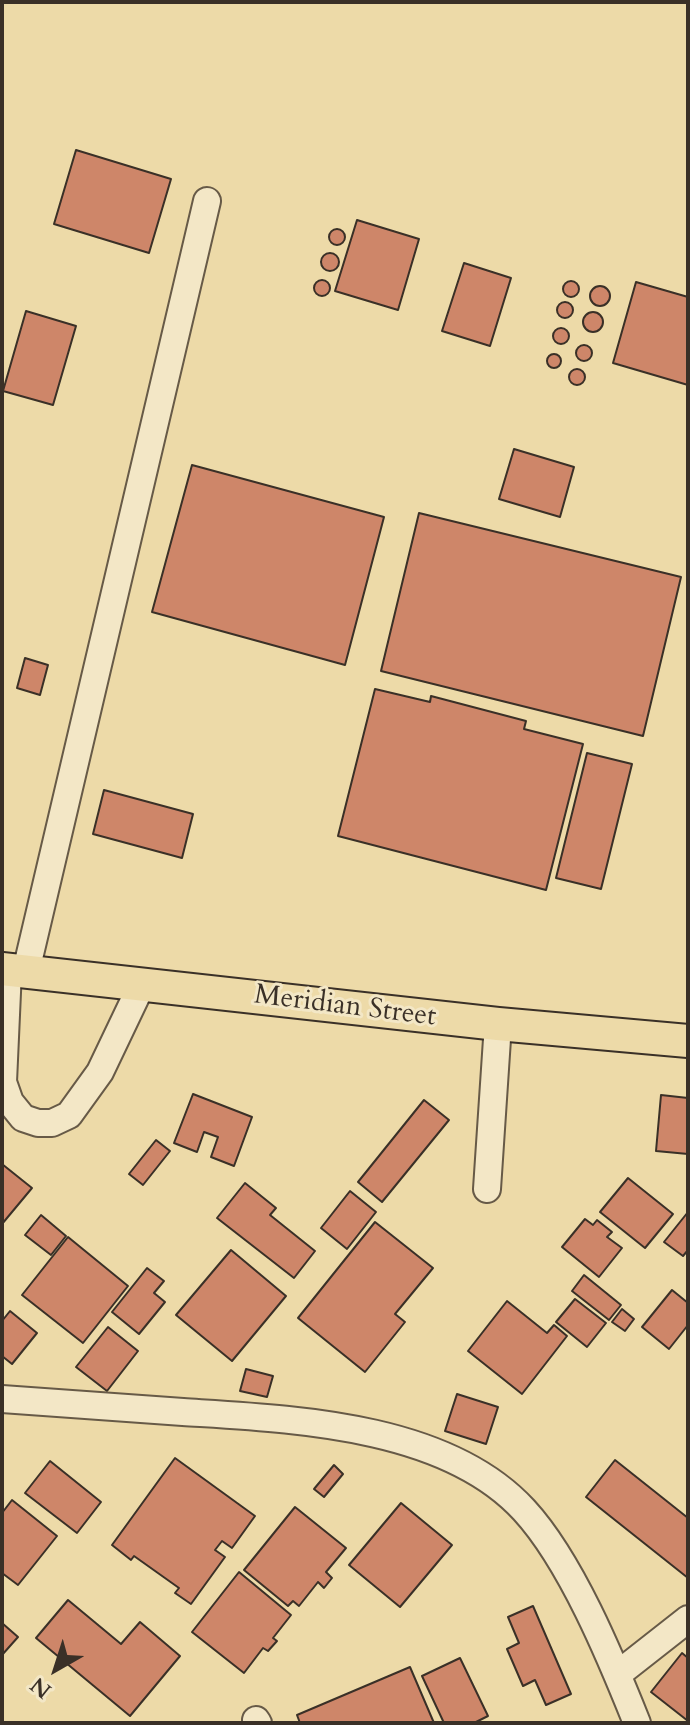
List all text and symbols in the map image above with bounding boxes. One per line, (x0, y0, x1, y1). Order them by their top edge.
street label: Meridian Street (252, 979, 438, 1035)
north arrow (16, 1629, 96, 1709)
text: N (24, 1670, 58, 1705)

